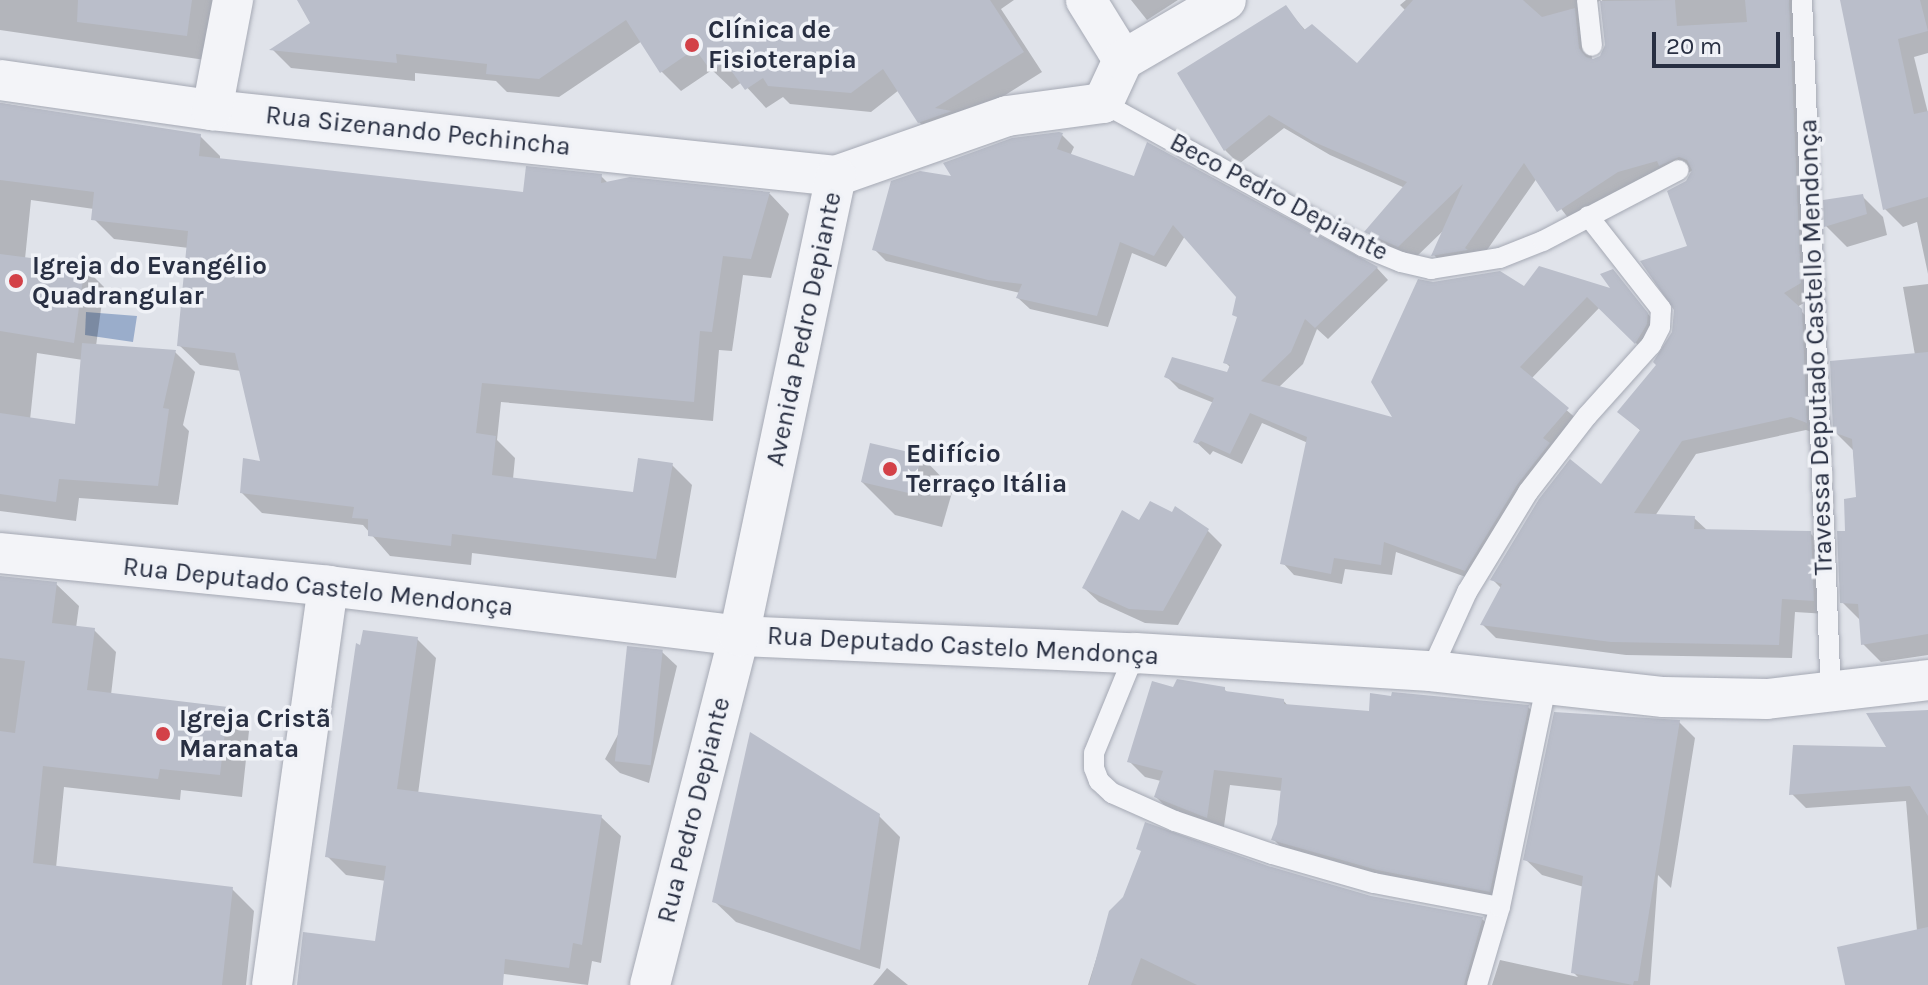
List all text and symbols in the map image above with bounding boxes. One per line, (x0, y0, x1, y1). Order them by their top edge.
place label: Clínica de Fisioterapia (708, 14, 857, 76)
scale bar (1656, 16, 1784, 66)
text: 20 m (1666, 32, 1722, 60)
marker: Clínica de Fisioterapia (683, 36, 701, 54)
street label: Rua Sizenando Pechincha (264, 99, 572, 163)
street label: Travessa Deputado Castello Mendonça (1792, 118, 1840, 576)
street label: Beco Pedro Depiante (1164, 126, 1394, 268)
street label: Avenida Pedro Depiante (760, 189, 848, 469)
place label: Igreja do Evangélio Quadrangular (32, 250, 267, 312)
marker: Igreja do Evangélio Quadrangular (7, 272, 25, 290)
place label: Edifício Terraço Itália (906, 438, 1067, 500)
marker: Edifício Terraço Itália (881, 460, 899, 478)
street label: Rua Deputado Castelo Mendonça (121, 551, 515, 623)
street label: Rua Deputado Castelo Mendonça (766, 620, 1160, 672)
street label: Rua Pedro Depiante (651, 694, 737, 926)
place label: Igreja Cristã Maranata (179, 703, 331, 764)
marker: Igreja Cristã Maranata (154, 725, 172, 743)

